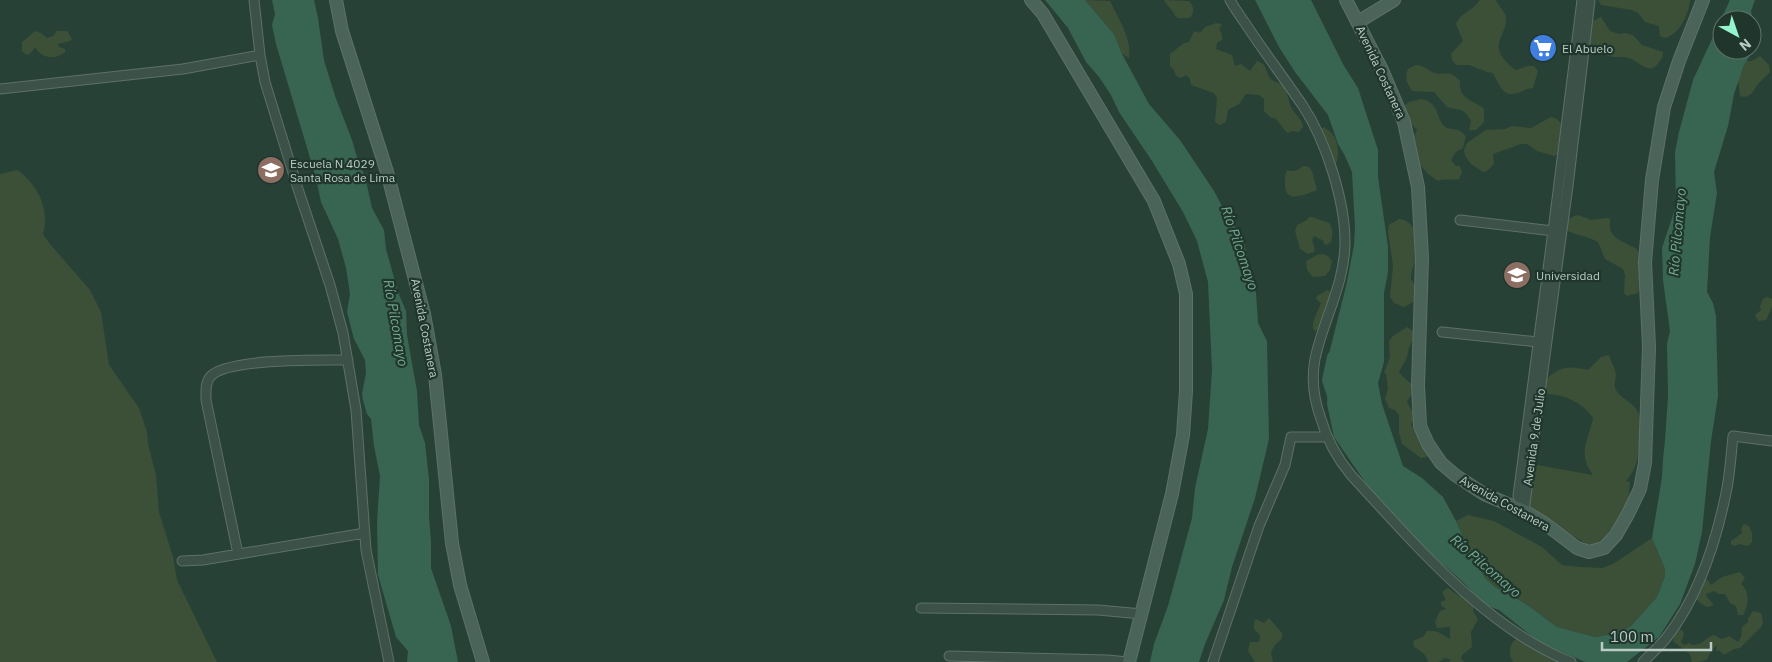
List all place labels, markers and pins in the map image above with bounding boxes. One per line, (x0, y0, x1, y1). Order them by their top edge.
supermarket icon: El Abuelo (1528, 33, 1558, 63)
place label: El Abuelo (1562, 41, 1613, 56)
school or university icon: Escuela N 4029 Santa Rosa de Lima (256, 155, 286, 185)
place label: Escuela N 4029 Santa Rosa de Lima (290, 156, 396, 185)
school or university icon: Universidad (1502, 260, 1532, 290)
place label: Universidad (1536, 268, 1600, 283)

